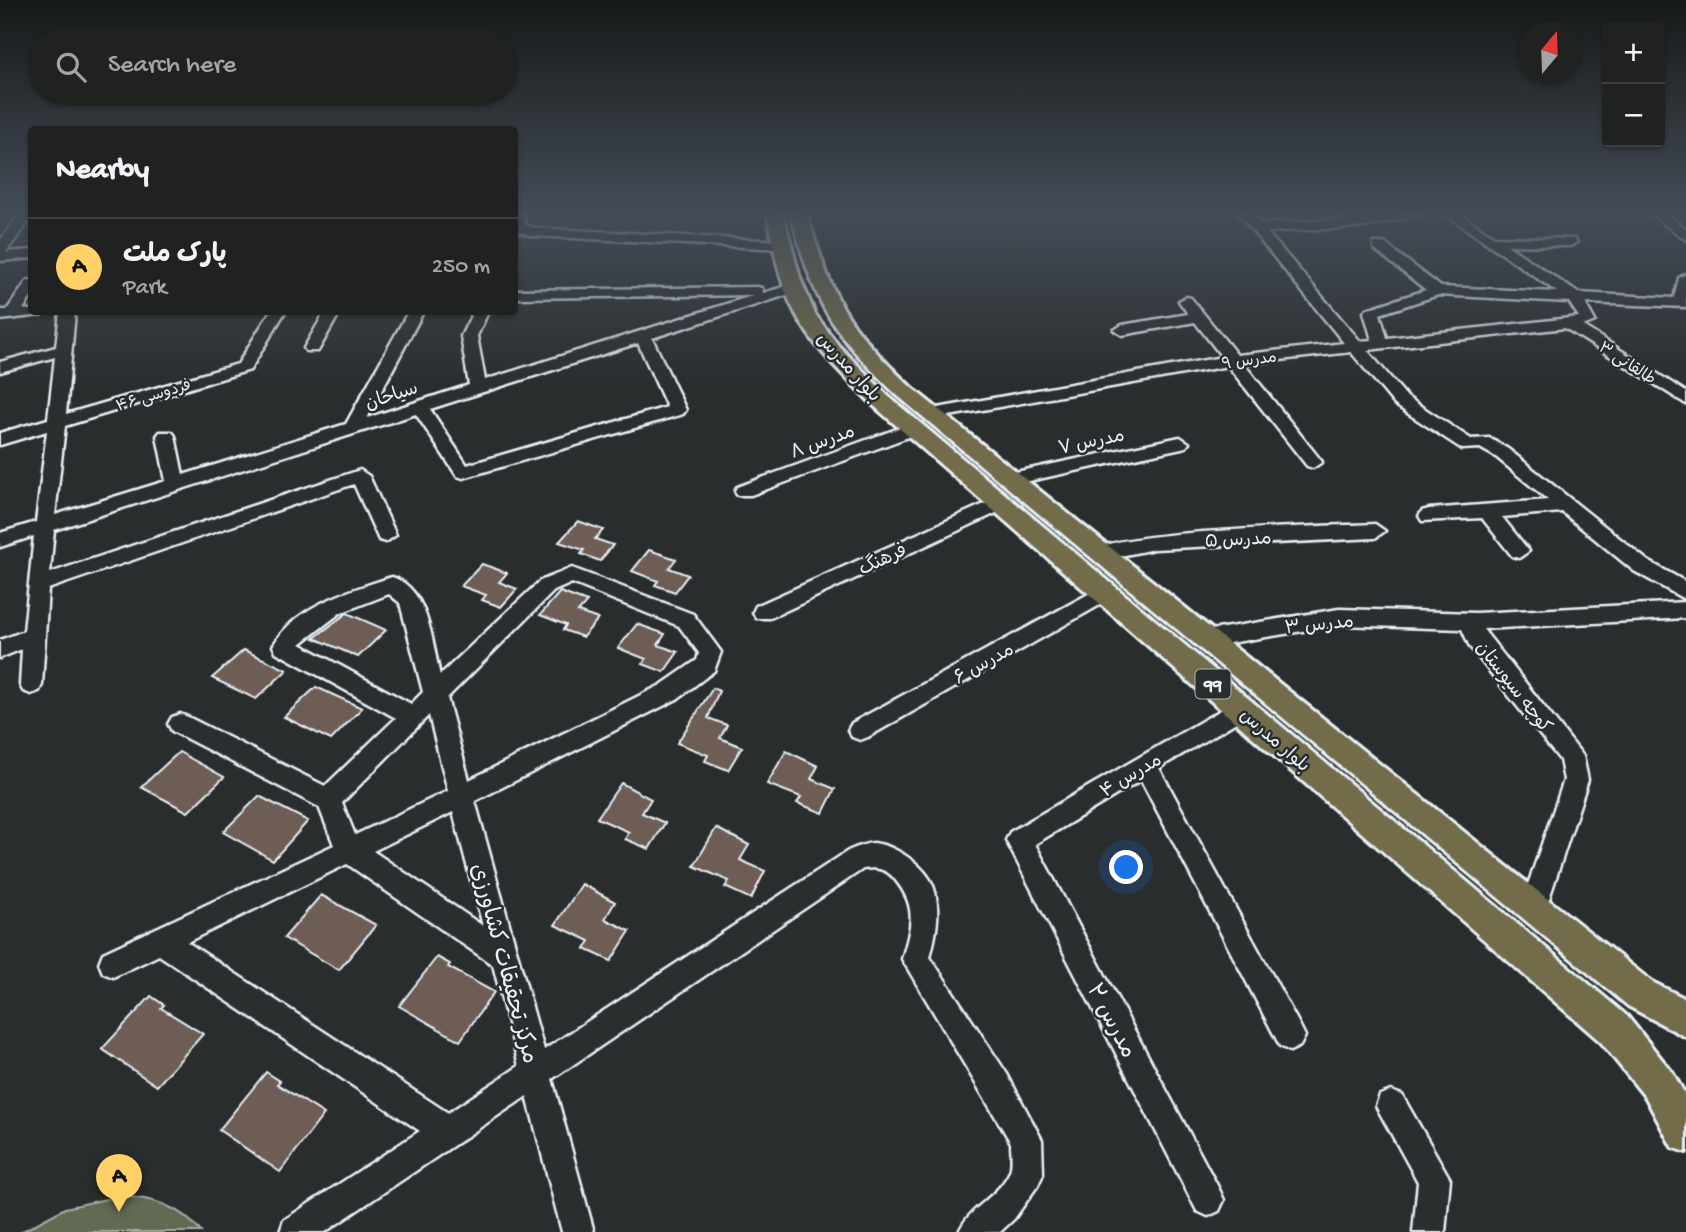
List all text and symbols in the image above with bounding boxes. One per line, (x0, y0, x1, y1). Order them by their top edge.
north arrow (1518, 21, 1581, 84)
map controls (1602, 21, 1665, 147)
button: + (1602, 21, 1665, 84)
search box (28, 28, 518, 105)
icon: search (52, 48, 90, 86)
text: Search here (108, 51, 236, 82)
button: − (1602, 84, 1665, 147)
text: Nearby (56, 154, 149, 189)
text: پارک ملت (123, 241, 227, 272)
text: A (72, 254, 86, 281)
text: 250 m (432, 254, 490, 281)
text: Park (123, 275, 167, 302)
street label: بلوار مدرس (810, 329, 885, 408)
street label: طالقانی ۳ (1594, 339, 1658, 390)
street label: مدرس ۹ (1221, 349, 1278, 376)
street label: فردوسی ۴۶ (114, 377, 194, 418)
street label: سیاحان (363, 378, 422, 417)
street label: مدرس ۸ (788, 421, 859, 466)
street label: مدرس ۷ (1056, 425, 1127, 462)
street label: مدرس ۵ (1204, 528, 1272, 555)
street label: فرهنگ (855, 538, 911, 582)
street label: مدرس ۳ (1284, 611, 1355, 642)
street label: کوچه سیوستان (1469, 638, 1555, 739)
street label: مدرس ۶ (951, 639, 1019, 691)
road number: 99 (1196, 670, 1230, 698)
street label: بلوار مدرس (1234, 705, 1314, 779)
street label: مدرس ۴ (1097, 750, 1167, 804)
your location (1109, 850, 1143, 884)
street label: مرکز تحقیقات کشاورزی (463, 861, 542, 1067)
street label: مدرس ۲ (1079, 980, 1141, 1064)
pin: A (96, 1154, 142, 1212)

